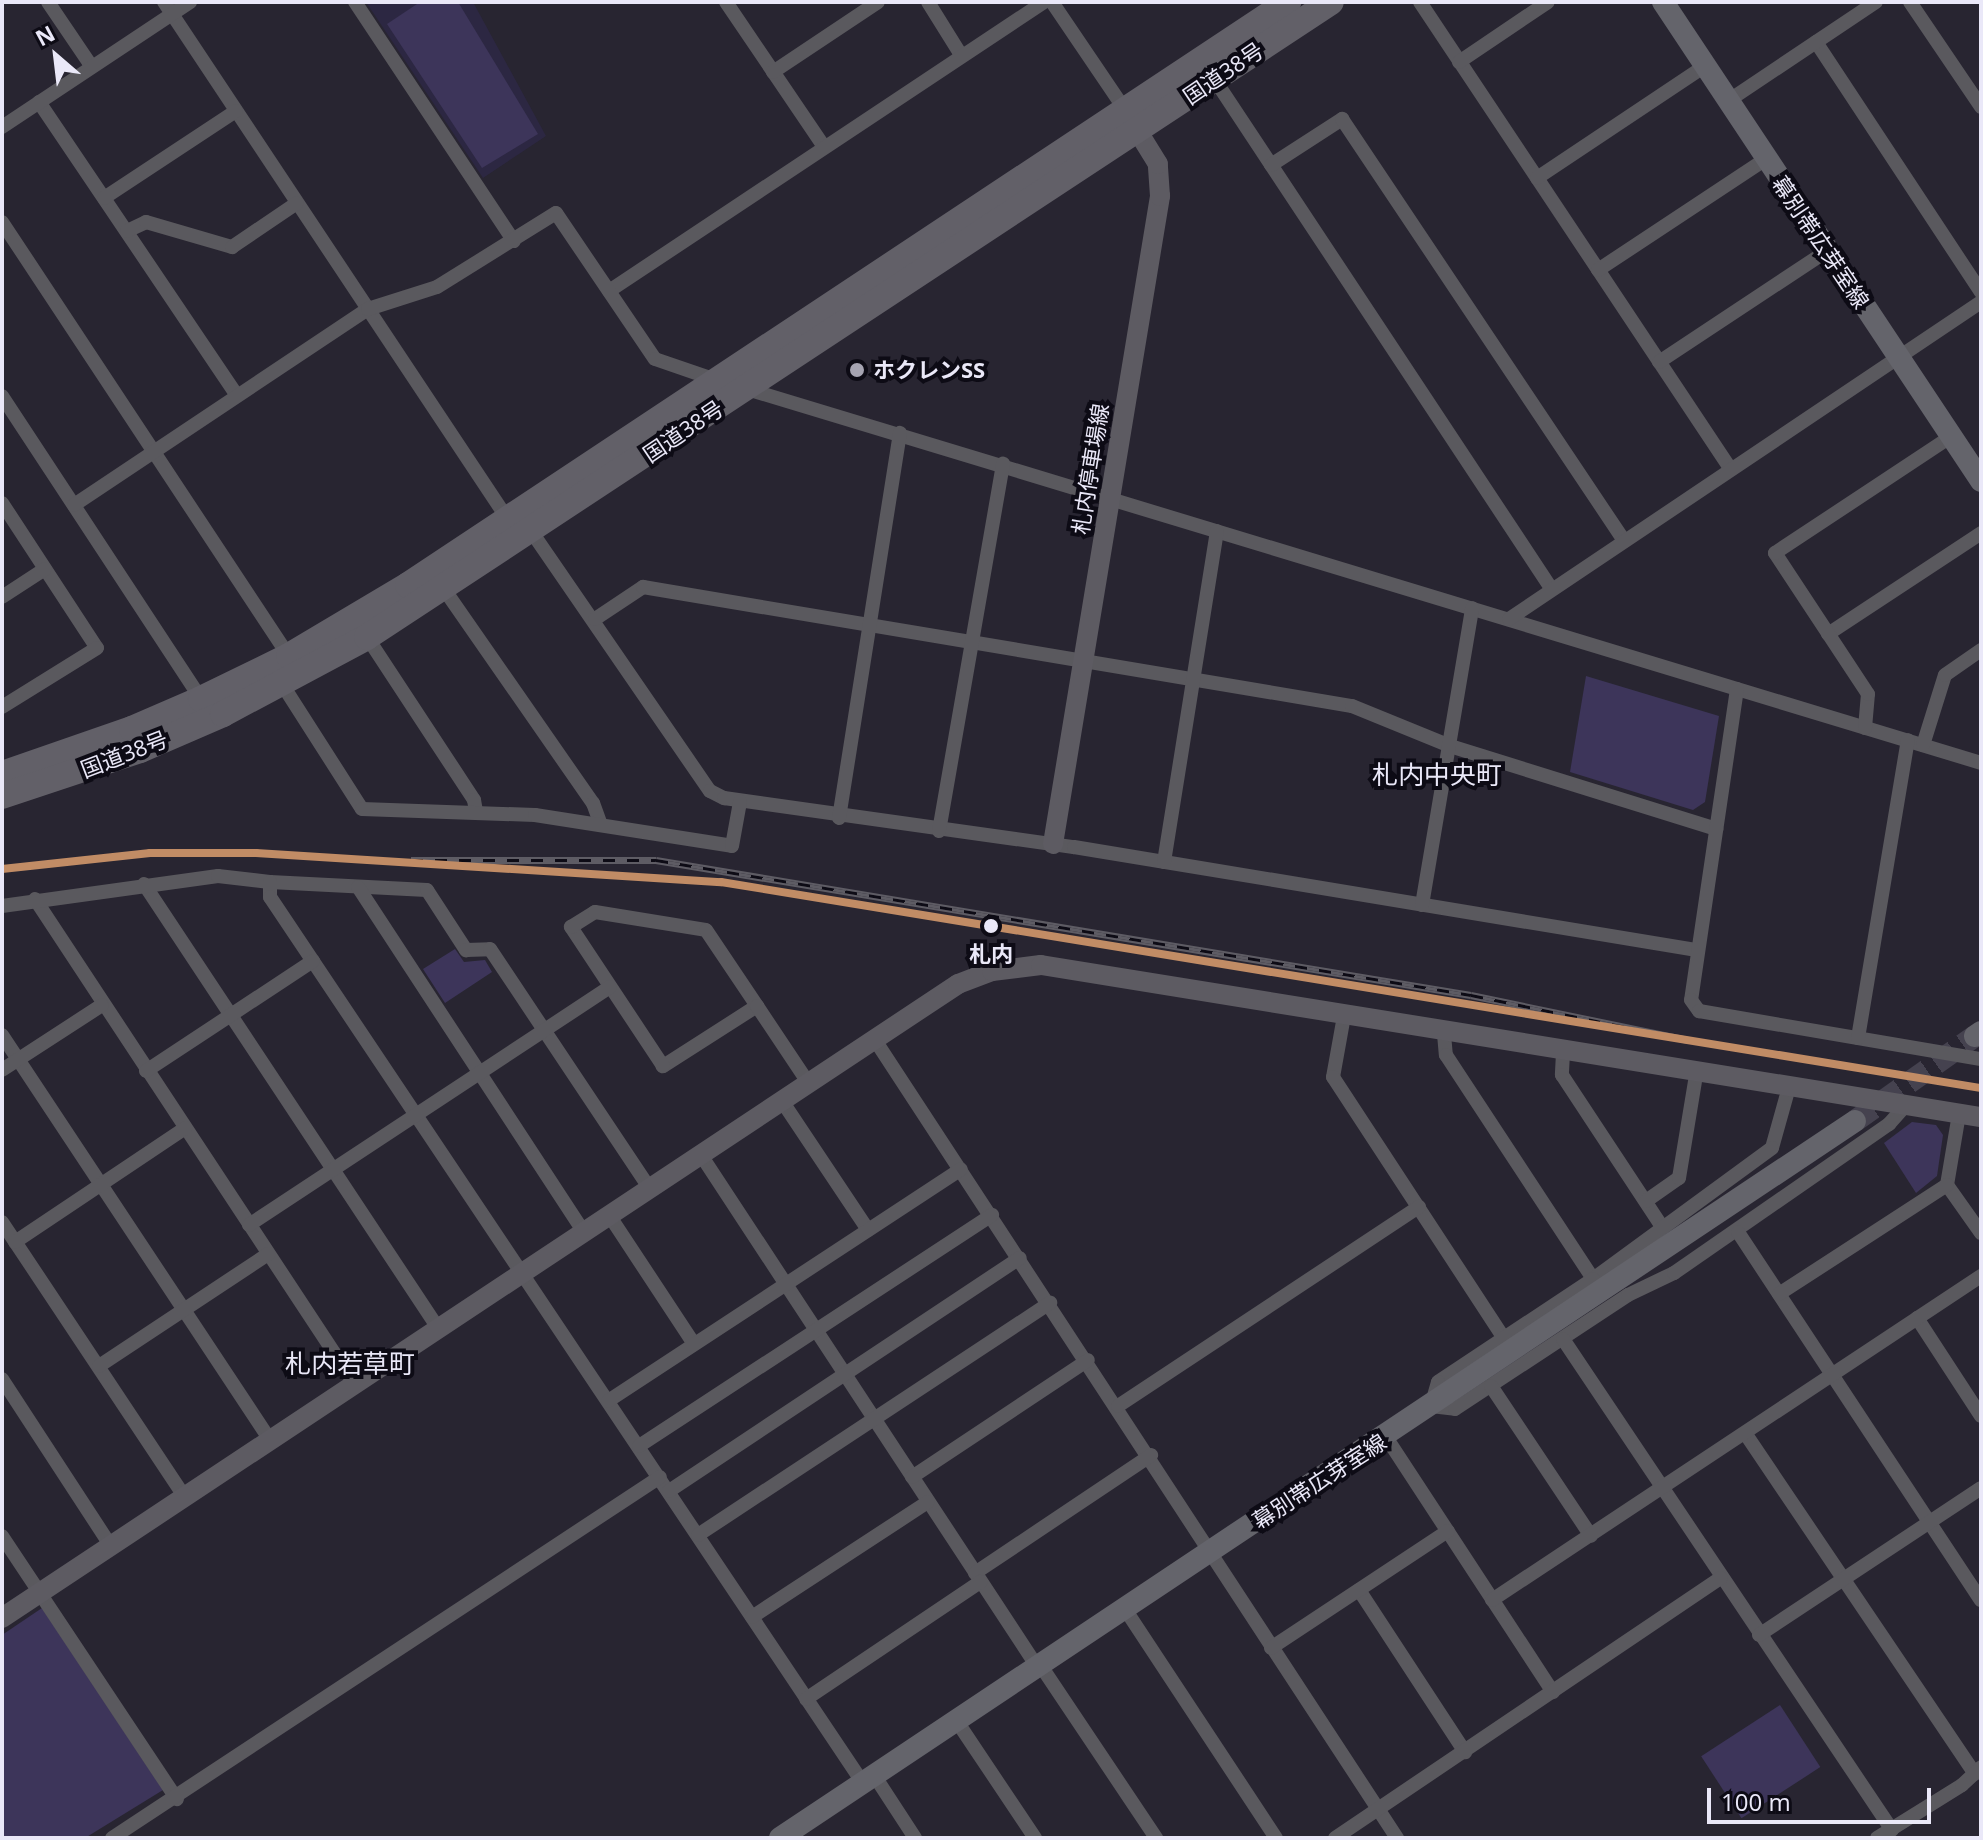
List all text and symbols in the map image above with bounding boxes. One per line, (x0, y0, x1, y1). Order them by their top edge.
north arrow (16, 16, 96, 96)
text: N (30, 17, 60, 52)
street label: 国道38号 (1178, 37, 1268, 109)
street label: 幕別帯広芽室線 (1767, 171, 1875, 313)
place label: ホクレンSS (873, 357, 985, 383)
marker: ホクレンSS (848, 361, 866, 379)
street label: 国道38号 (638, 395, 728, 467)
street label: 札内停車場線 (1067, 402, 1113, 536)
street label: 国道38号 (77, 725, 171, 783)
district label: 札内中央町 (1372, 759, 1502, 791)
marker: 札内 (980, 915, 1002, 937)
place label: 札内 (969, 941, 1013, 967)
district label: 札内若草町 (285, 1348, 415, 1380)
street label: 幕別帯広芽室線 (1247, 1428, 1391, 1534)
scale bar (1711, 1772, 1935, 1822)
text: 100 m (1721, 1785, 1791, 1818)

